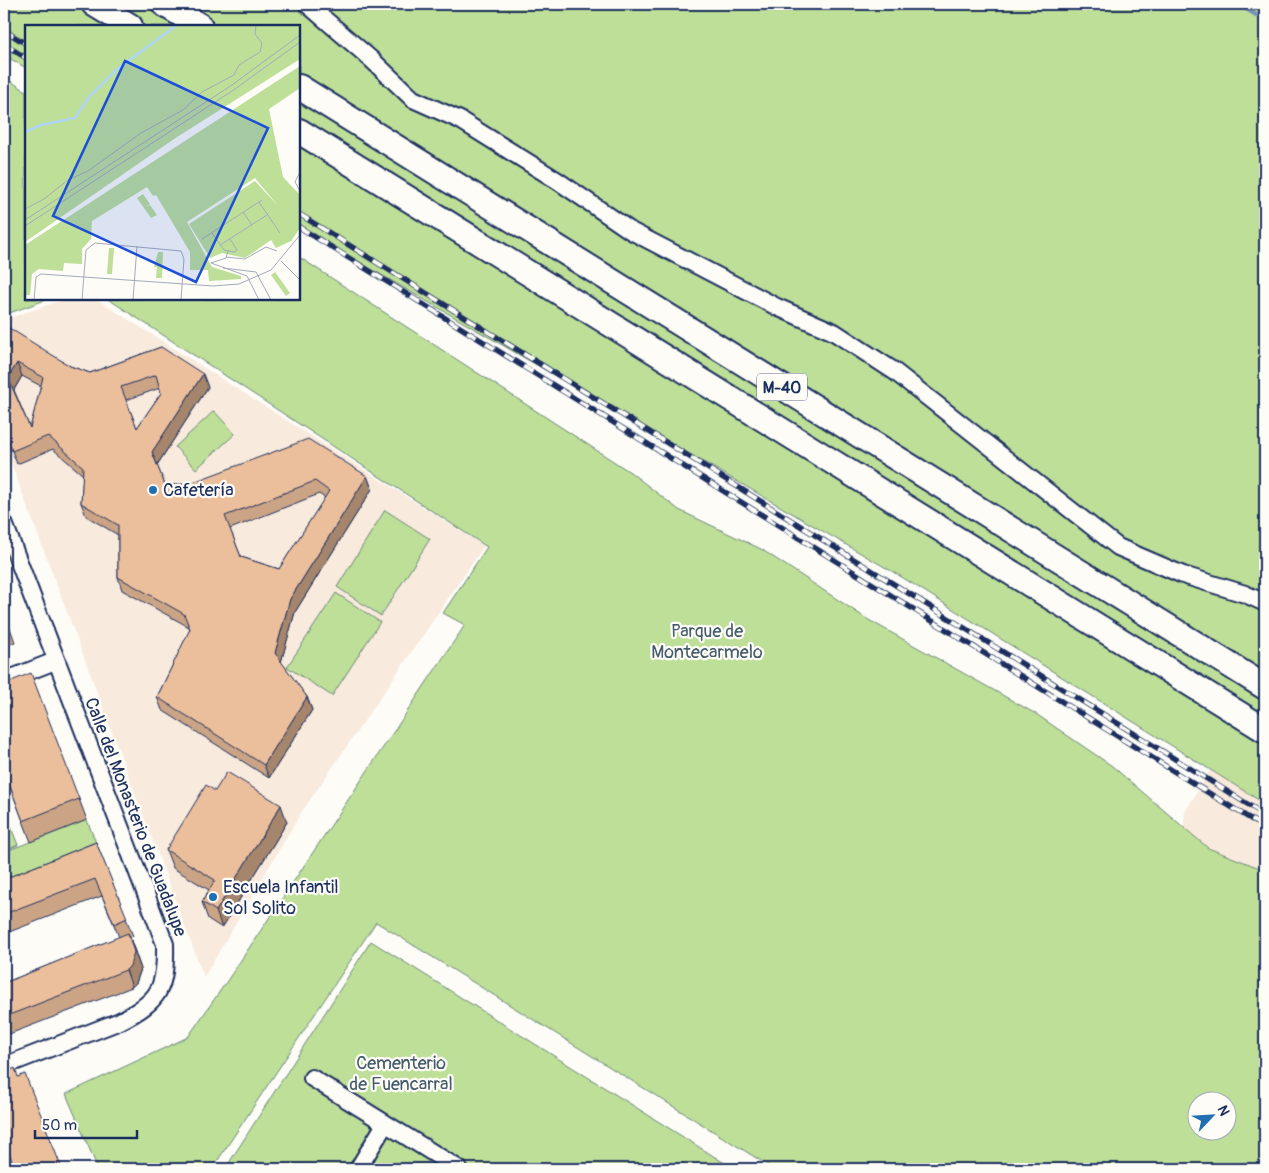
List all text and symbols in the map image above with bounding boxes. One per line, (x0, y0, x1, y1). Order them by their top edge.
inset map (25, 25, 300, 300)
road number: M-40 (757, 374, 807, 401)
place label: Cafetería (163, 479, 234, 502)
marker: Cafetería (147, 484, 159, 496)
park label: Parque de Montecarmelo (651, 620, 763, 664)
street label: Calle del Monasterio de Guadalupe (79, 694, 192, 940)
place label: Escuela Infantil Sol Solito (223, 876, 338, 920)
marker: Escuela Infantil Sol Solito (207, 891, 219, 903)
park label: Cementerio de Fuencarral (349, 1052, 453, 1096)
north arrow (1186, 1090, 1236, 1140)
text: N (1214, 1103, 1233, 1119)
scale bar (35, 1108, 138, 1140)
text: 50 m (42, 1116, 77, 1135)

